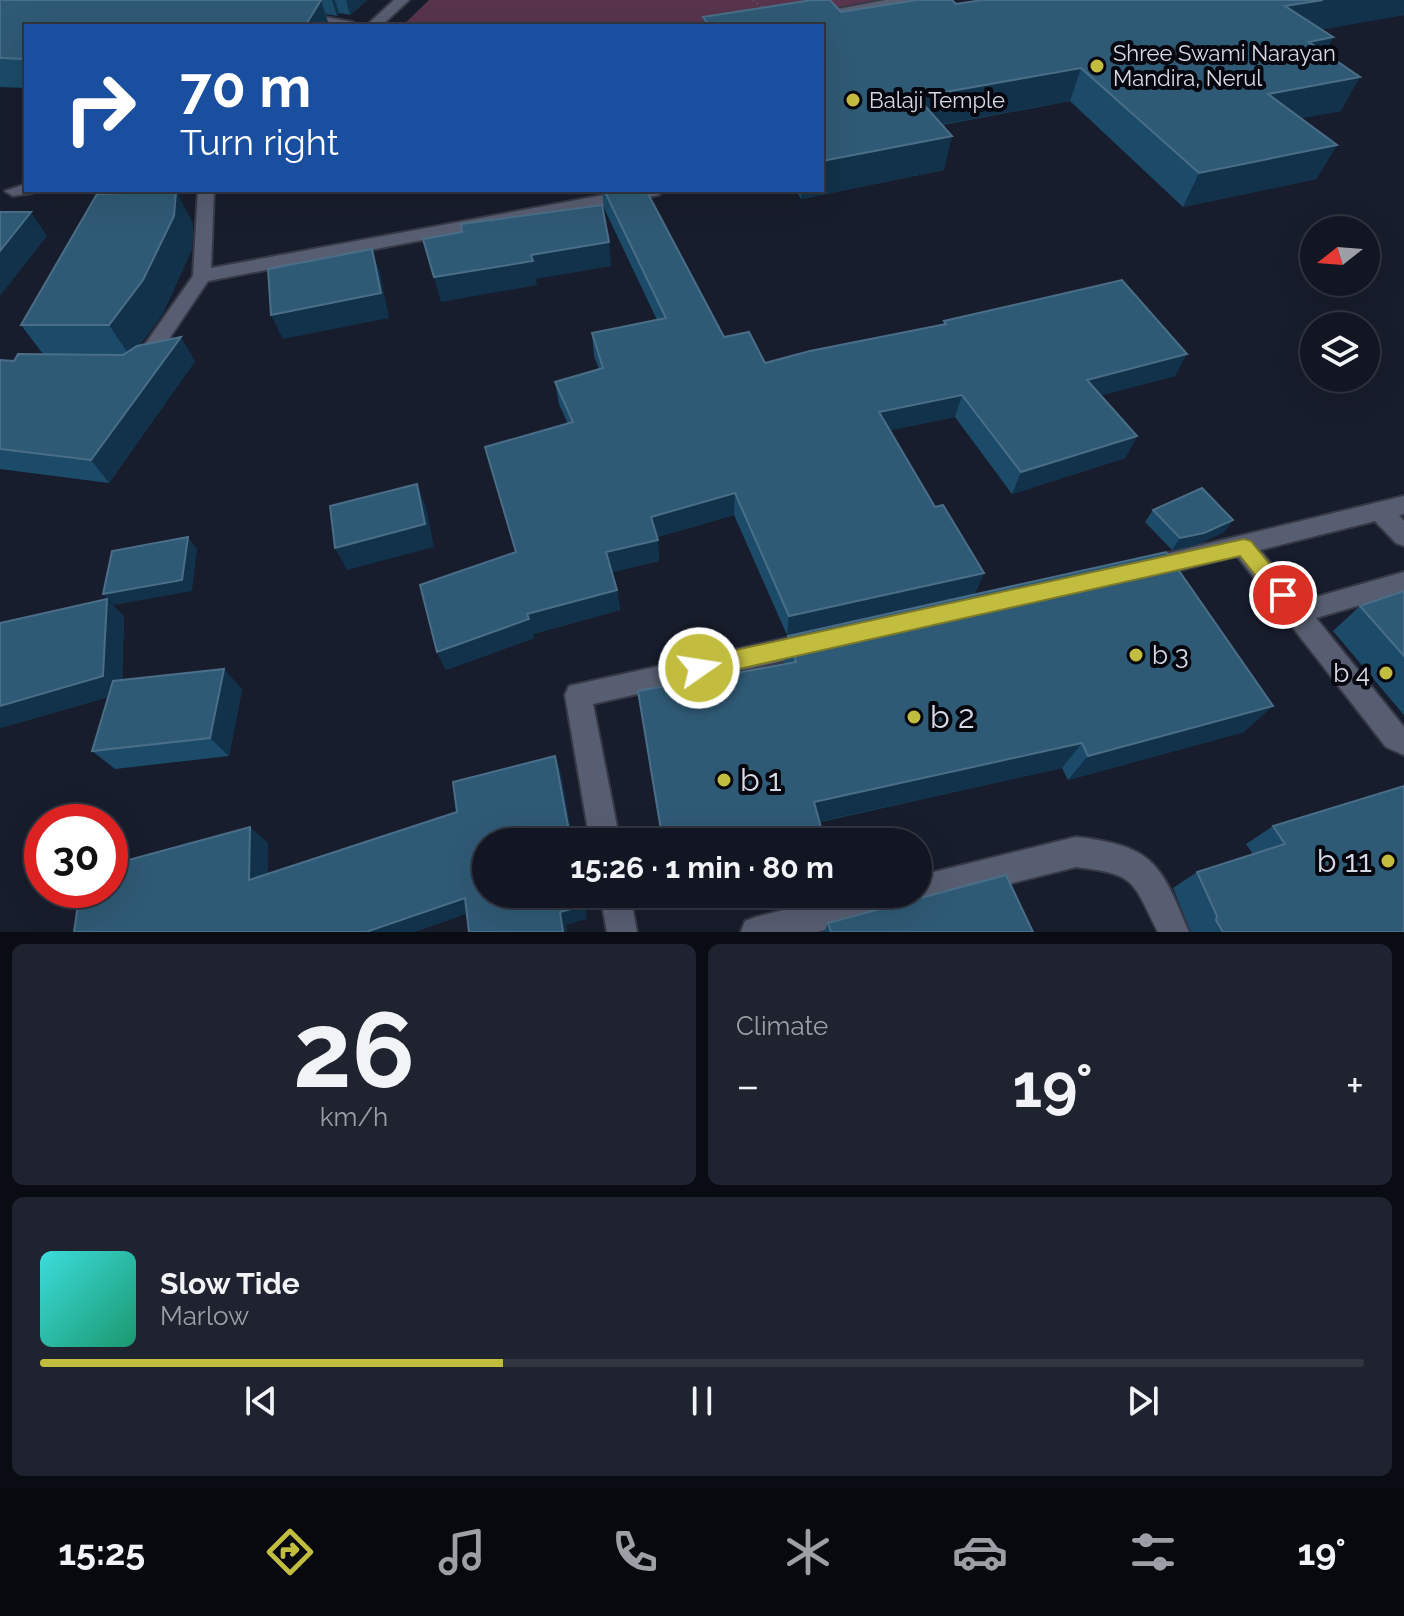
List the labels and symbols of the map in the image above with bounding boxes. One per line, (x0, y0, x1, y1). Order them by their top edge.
place label: Shree Swami Narayan Mandira, Nerul (1113, 40, 1336, 91)
marker: Shree Swami Narayan Mandira, Nerul (1088, 57, 1106, 75)
place label: Balaji Temple (869, 87, 1005, 113)
marker: Balaji Temple (844, 91, 862, 109)
north arrow (1300, 216, 1380, 296)
pin (1249, 561, 1317, 629)
position arrow (657, 626, 741, 710)
place label: b 3 (1152, 640, 1189, 670)
marker: b 3 (1127, 646, 1145, 664)
place label: b 4 (1333, 658, 1370, 688)
marker: b 4 (1377, 664, 1395, 682)
place label: b 2 (930, 698, 975, 735)
marker: b 2 (905, 708, 923, 726)
place label: b 1 (740, 761, 782, 798)
marker: b 1 (715, 771, 733, 789)
speed limit sign: 30 (24, 804, 128, 908)
place label: b 11 (1317, 842, 1372, 879)
marker: b 11 (1379, 852, 1397, 870)

